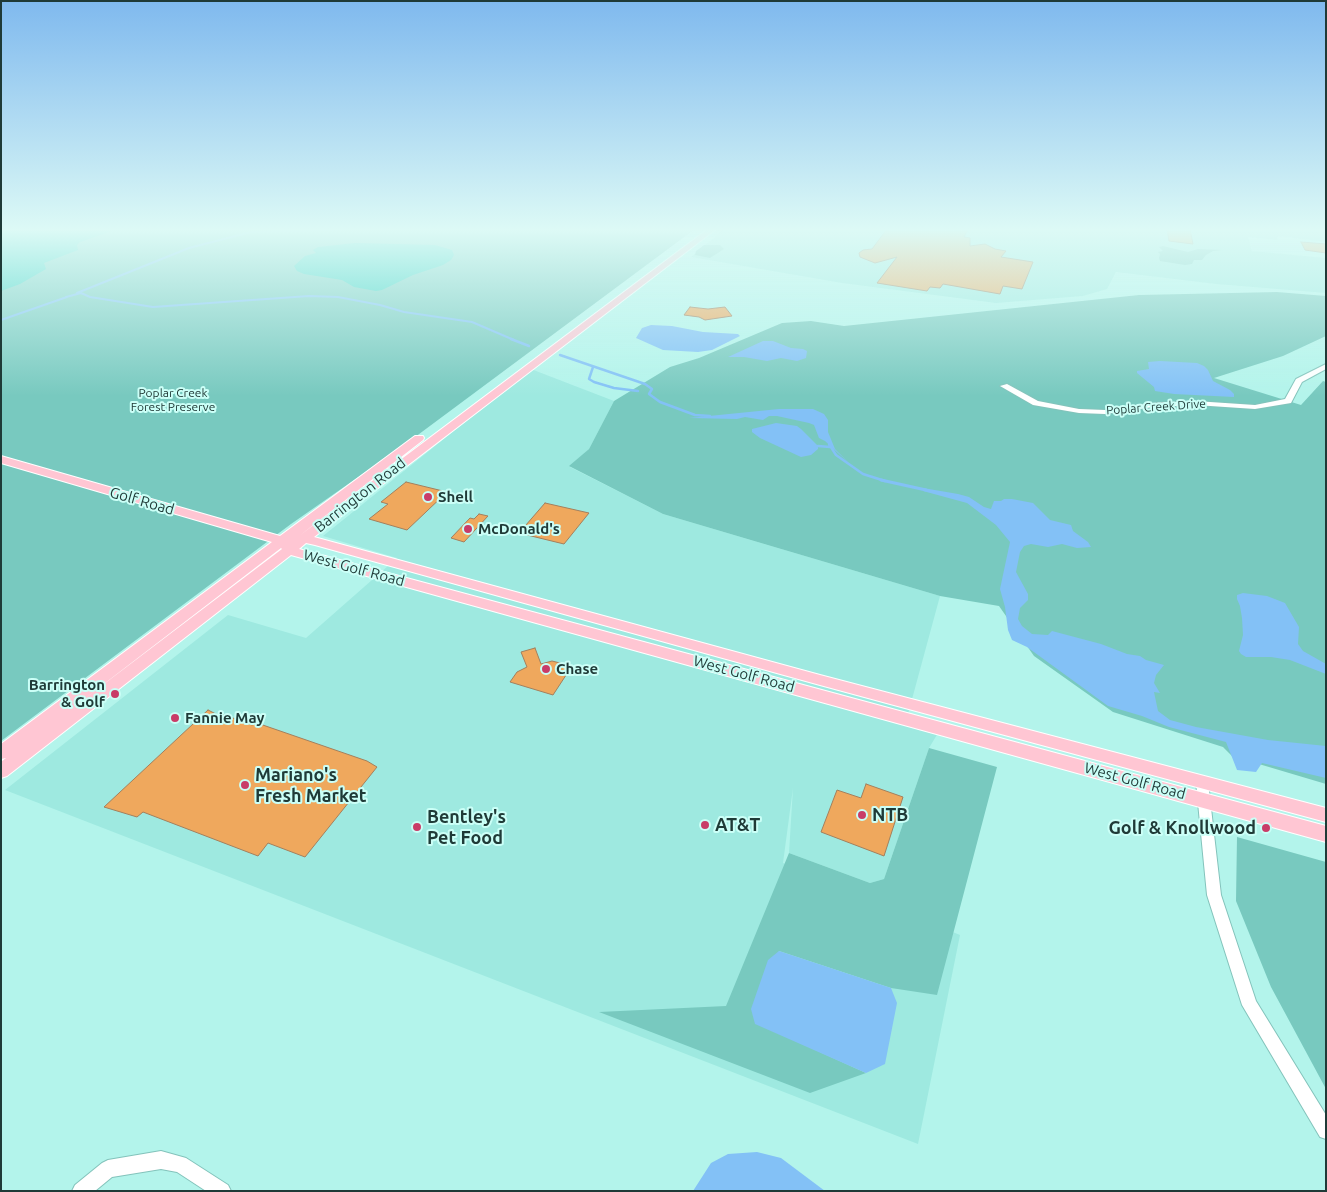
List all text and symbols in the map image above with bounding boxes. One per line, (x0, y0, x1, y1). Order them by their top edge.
park label: Poplar Creek Forest Preserve (131, 386, 215, 414)
street label: Poplar Creek Drive (1106, 396, 1206, 418)
street label: Barrington Road (311, 454, 409, 536)
street label: Golf Road (108, 483, 176, 519)
place label: Shell (438, 488, 473, 506)
marker: Shell (422, 491, 434, 503)
place label: McDonald's (478, 520, 560, 538)
marker: McDonald's (462, 523, 474, 535)
street label: West Golf Road (301, 546, 407, 590)
street label: West Golf Road (691, 652, 797, 696)
place label: Chase (556, 660, 598, 678)
marker: Chase (540, 663, 552, 675)
place label: Barrington & Golf (29, 676, 105, 711)
marker: Barrington & Golf (109, 688, 121, 700)
place label: Fannie May (185, 709, 264, 727)
marker: Fannie May (169, 712, 181, 724)
street label: West Golf Road (1082, 759, 1188, 803)
place label: Mariano's Fresh Market (255, 764, 367, 806)
marker: Mariano's Fresh Market (239, 779, 251, 791)
place label: NTB (872, 804, 908, 826)
place label: Bentley's Pet Food (427, 806, 506, 849)
marker: NTB (856, 809, 868, 821)
place label: AT&T (715, 814, 760, 836)
place label: Golf & Knollwood (1108, 817, 1256, 839)
marker: AT&T (699, 819, 711, 831)
marker: Bentley's Pet Food (411, 821, 423, 833)
marker: Golf & Knollwood (1260, 822, 1272, 834)

